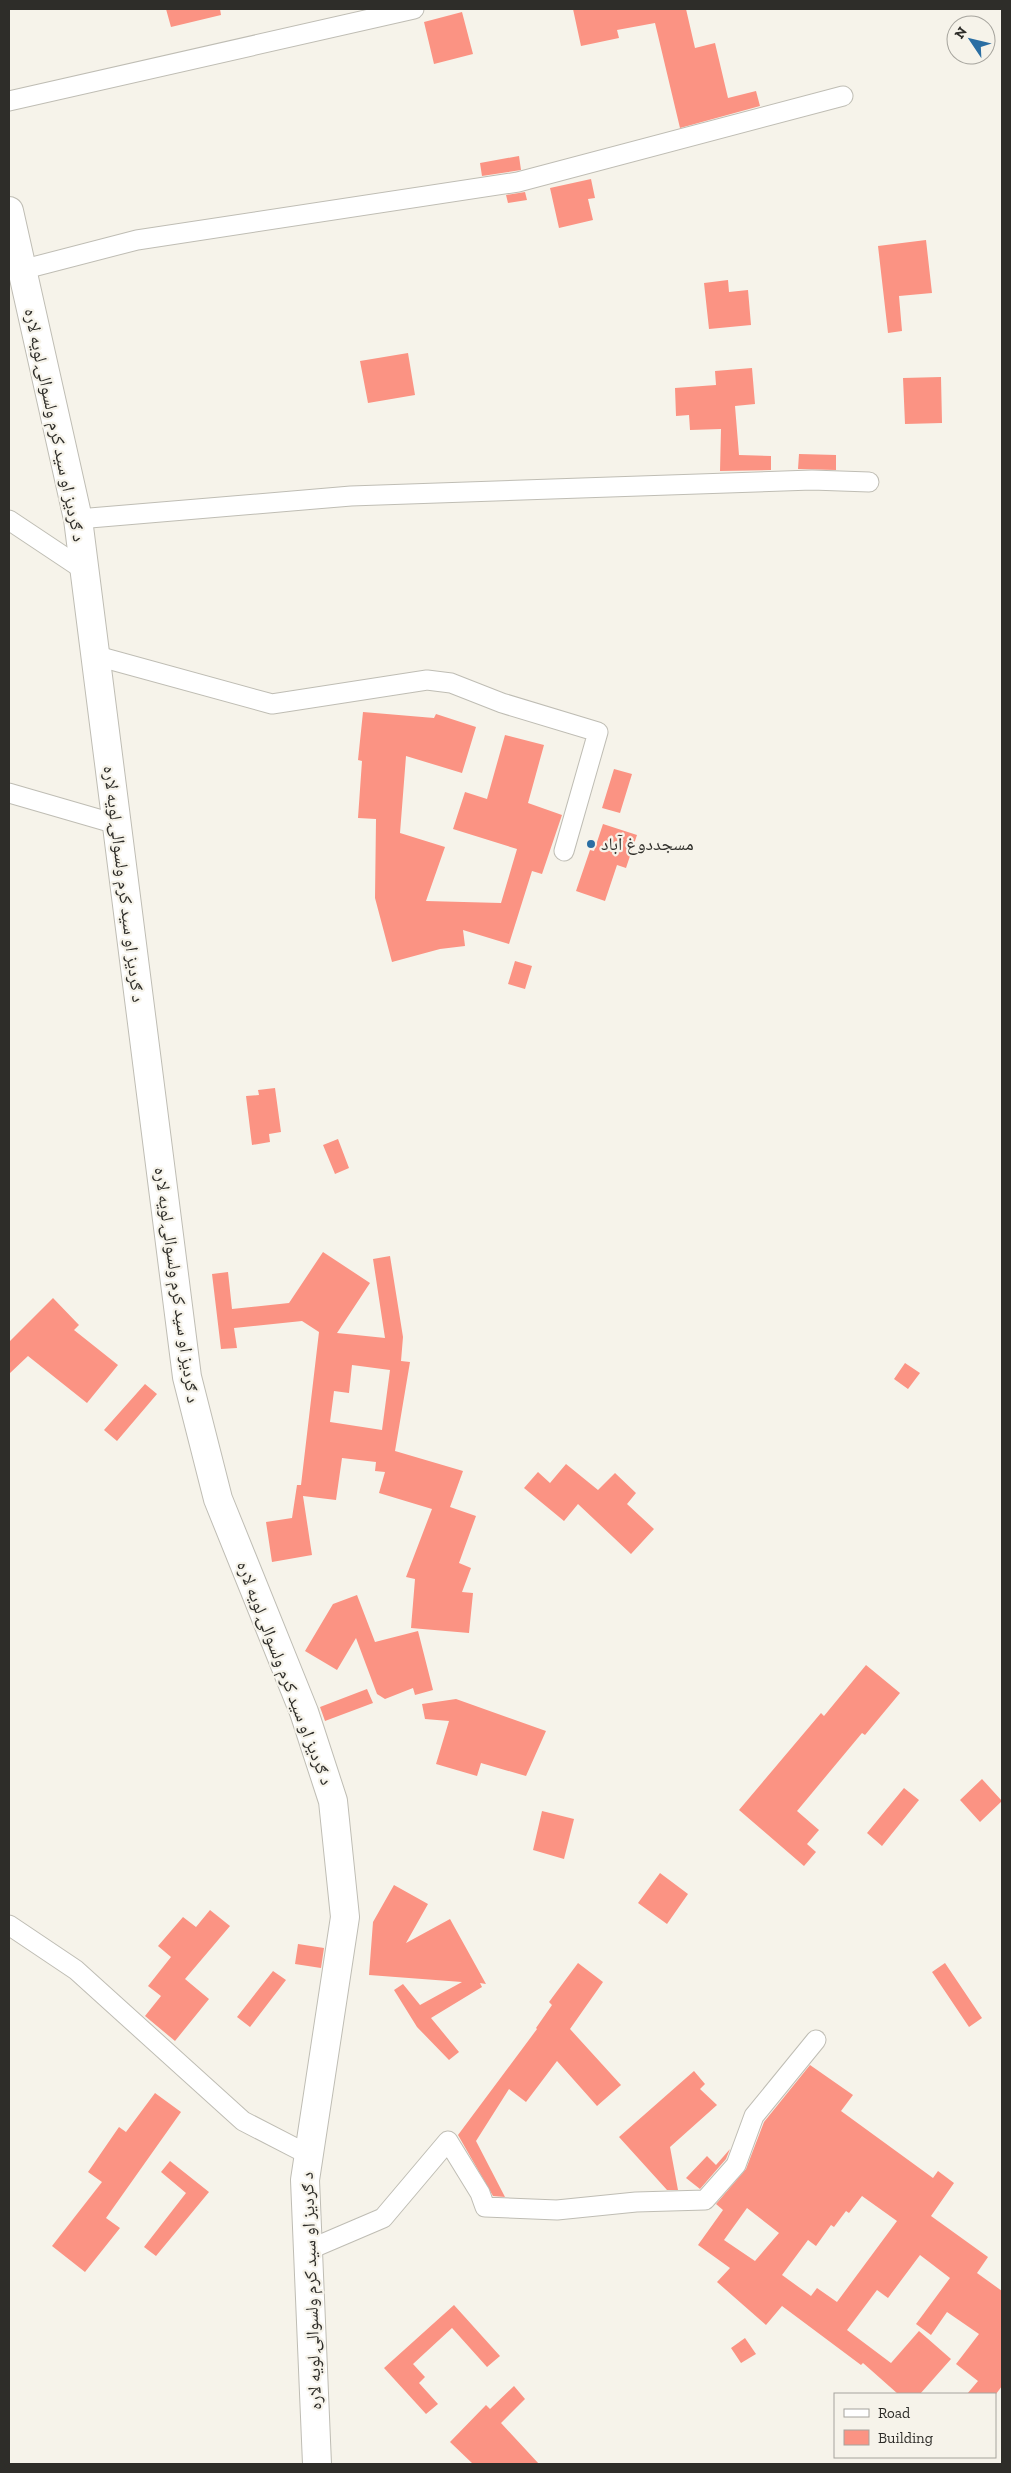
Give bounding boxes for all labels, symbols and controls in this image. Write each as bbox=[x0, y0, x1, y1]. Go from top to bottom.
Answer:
north arrow bbox=[946, 15, 996, 65]
text: N bbox=[951, 23, 971, 42]
street label: د ګردیز او سید کرم ولسوالۍ لویه لاره bbox=[19, 306, 91, 544]
street label: د ګردیز او سید کرم ولسوالۍ لویه لاره bbox=[98, 765, 149, 1004]
place label: مسجددوغ آباد bbox=[601, 833, 694, 855]
marker: مسجددوغ آباد bbox=[585, 838, 597, 850]
street label: د ګردیز او سید کرم ولسوالۍ لویه لاره bbox=[149, 1166, 204, 1405]
street label: د ګردیز او سید کرم ولسوالۍ لویه لاره bbox=[231, 1558, 338, 1788]
street label: د ګردیز او سید کرم ولسوالۍ لویه لاره bbox=[296, 2172, 327, 2410]
legend bbox=[834, 2393, 996, 2458]
text: Road bbox=[878, 2404, 911, 2422]
text: Building bbox=[878, 2429, 933, 2447]

